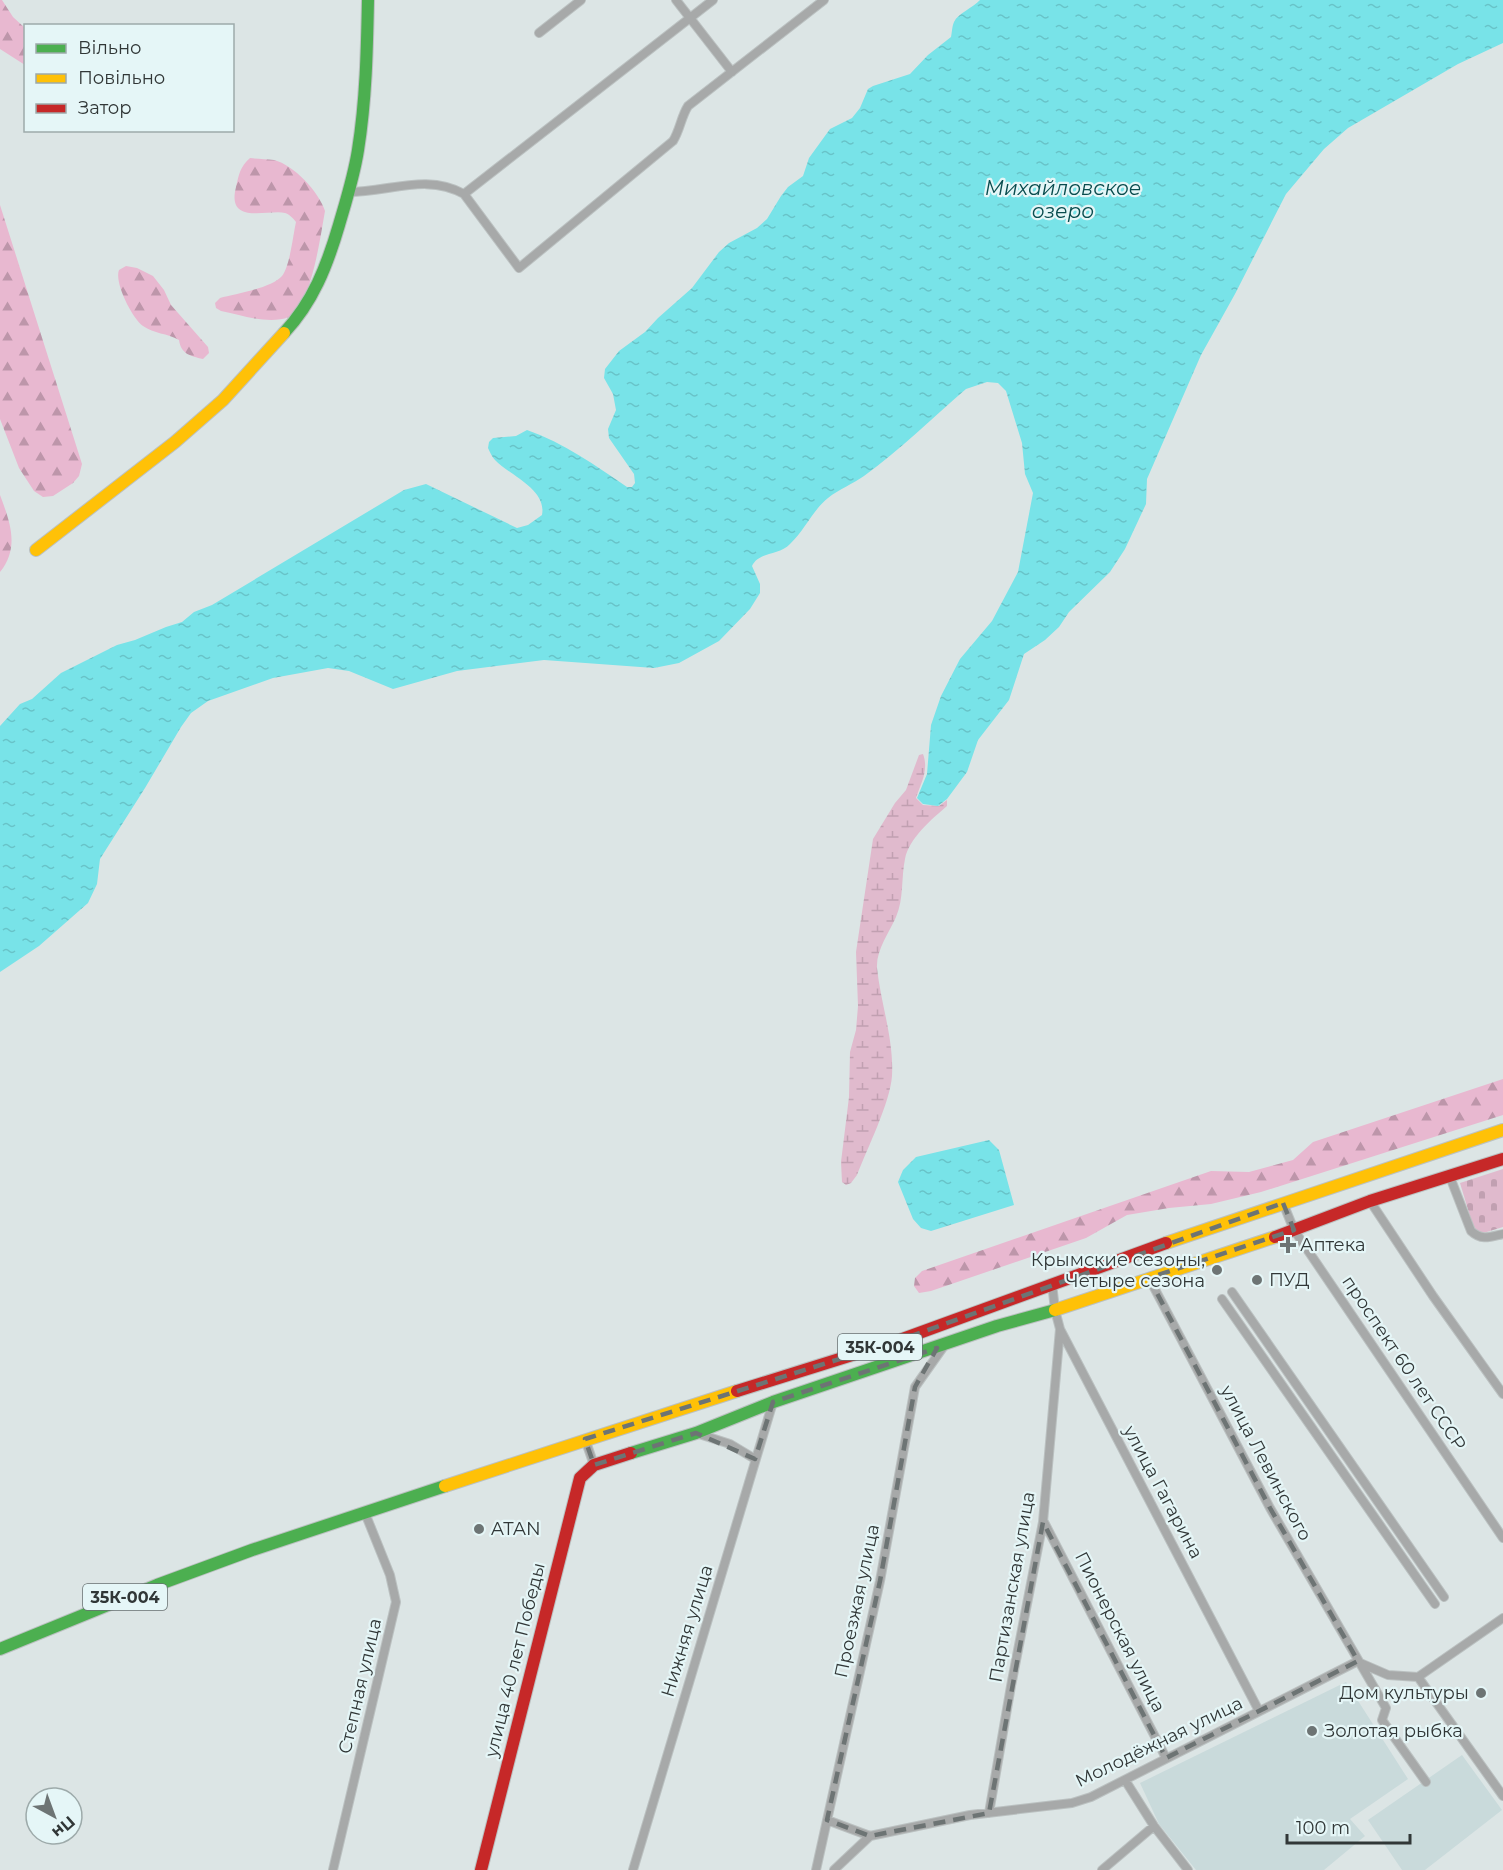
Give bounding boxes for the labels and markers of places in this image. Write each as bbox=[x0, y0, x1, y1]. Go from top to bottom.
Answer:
place label: Аптека bbox=[1300, 1234, 1366, 1256]
marker: Аптека bbox=[1281, 1238, 1295, 1252]
place label: Крымские сезоны, Четыре сезона bbox=[1031, 1249, 1205, 1292]
marker: Крымские сезоны, Четыре сезона bbox=[1210, 1263, 1224, 1277]
place label: ПУД bbox=[1269, 1269, 1310, 1291]
marker: ПУД bbox=[1250, 1273, 1264, 1287]
place label: ATAN bbox=[491, 1518, 541, 1540]
marker: ATAN bbox=[472, 1522, 486, 1536]
place label: Дом культуры bbox=[1339, 1682, 1469, 1704]
marker: Дом культуры bbox=[1474, 1686, 1488, 1700]
place label: Золотая рыбка bbox=[1324, 1720, 1463, 1742]
marker: Золотая рыбка bbox=[1305, 1724, 1319, 1738]

